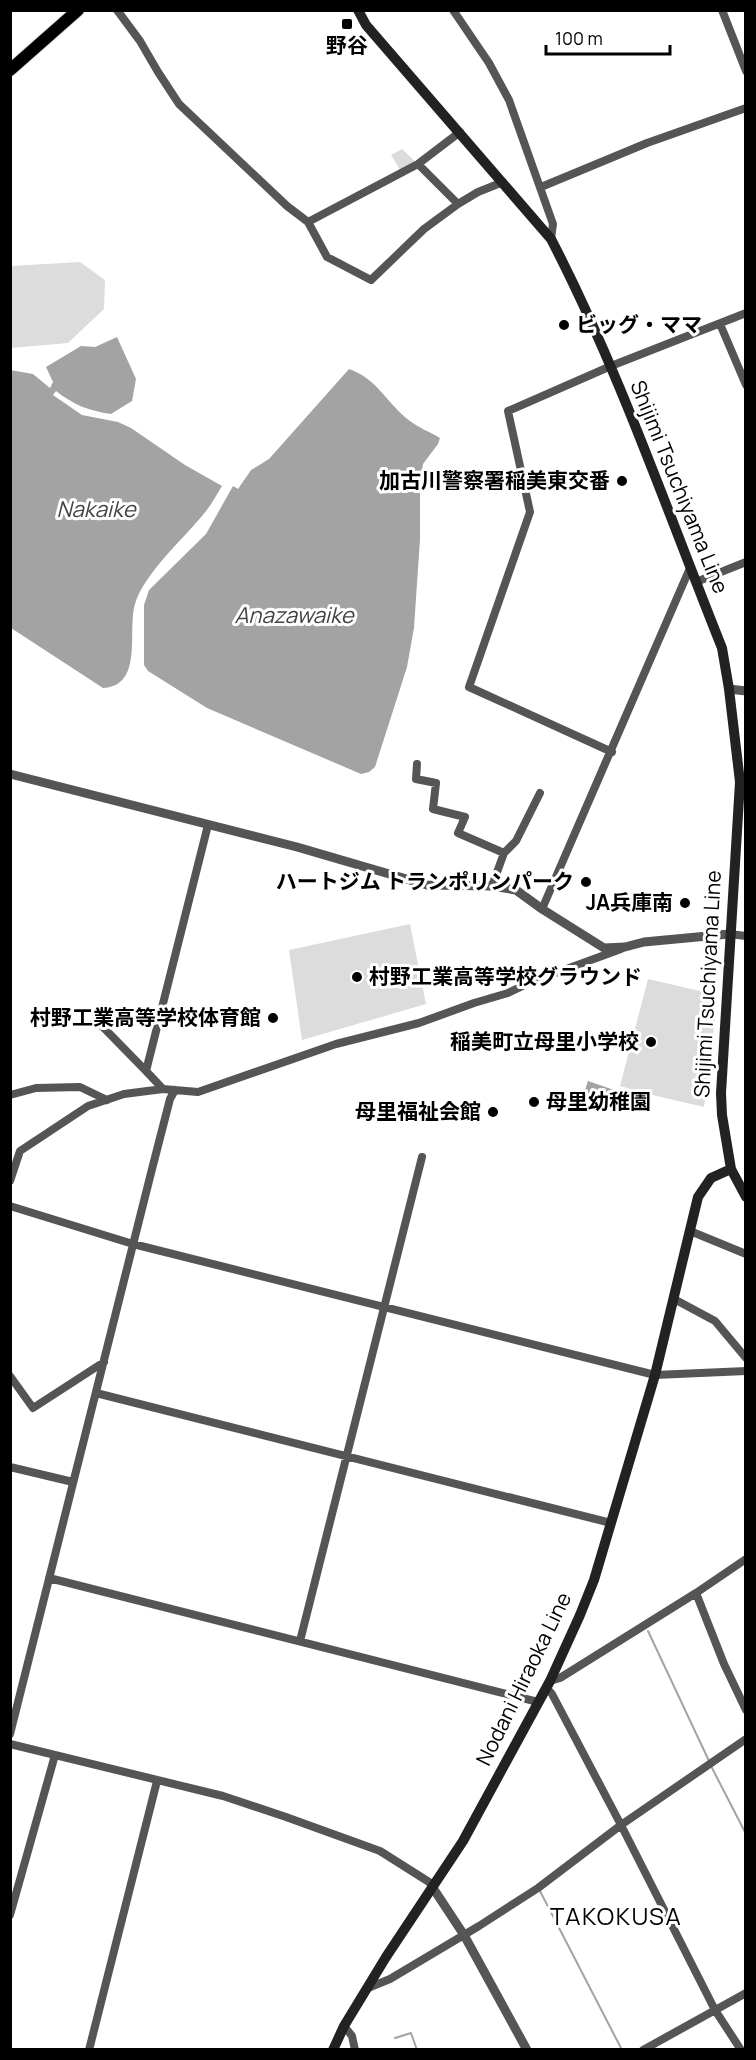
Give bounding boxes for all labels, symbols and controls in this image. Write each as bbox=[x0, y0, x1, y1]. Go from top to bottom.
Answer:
marker: 野谷 bbox=[340, 17, 354, 31]
scale bar bbox=[546, 18, 670, 56]
text: 100 m bbox=[555, 26, 603, 50]
place label: 野谷 bbox=[326, 31, 368, 59]
place label: ビッグ・ママ bbox=[576, 310, 702, 338]
marker: ビッグ・ママ bbox=[557, 318, 571, 332]
street label: Shijimi Tsuchiyama Line bbox=[624, 376, 736, 597]
place label: 加古川警察署稲美東交番 bbox=[379, 466, 610, 494]
marker: 加古川警察署稲美東交番 bbox=[615, 474, 629, 488]
water label: Nakaike bbox=[56, 494, 137, 524]
water label: Anazawaike bbox=[234, 600, 355, 630]
place label: ハートジム トランポリンパーク bbox=[276, 867, 574, 895]
street label: Shijimi Tsuchiyama Line bbox=[687, 870, 727, 1098]
marker: ハートジム トランポリンパーク bbox=[579, 875, 593, 889]
place label: JA兵庫南 bbox=[586, 888, 673, 916]
marker: JA兵庫南 bbox=[678, 896, 692, 910]
place label: 村野工業高等学校グラウンド bbox=[369, 962, 642, 990]
marker: 村野工業高等学校グラウンド bbox=[350, 970, 364, 984]
place label: 村野工業高等学校体育館 bbox=[30, 1003, 261, 1031]
marker: 村野工業高等学校体育館 bbox=[266, 1011, 280, 1025]
place label: 稲美町立母里小学校 bbox=[450, 1027, 639, 1055]
marker: 稲美町立母里小学校 bbox=[644, 1035, 658, 1049]
place label: 母里幼稚園 bbox=[546, 1087, 651, 1115]
marker: 母里幼稚園 bbox=[527, 1095, 541, 1109]
place label: 母里福祉会館 bbox=[355, 1097, 481, 1125]
marker: 母里福祉会館 bbox=[486, 1105, 500, 1119]
street label: Nodani Hiraoka Line bbox=[469, 1587, 577, 1770]
district label: TAKOKUSA bbox=[550, 1899, 682, 1932]

